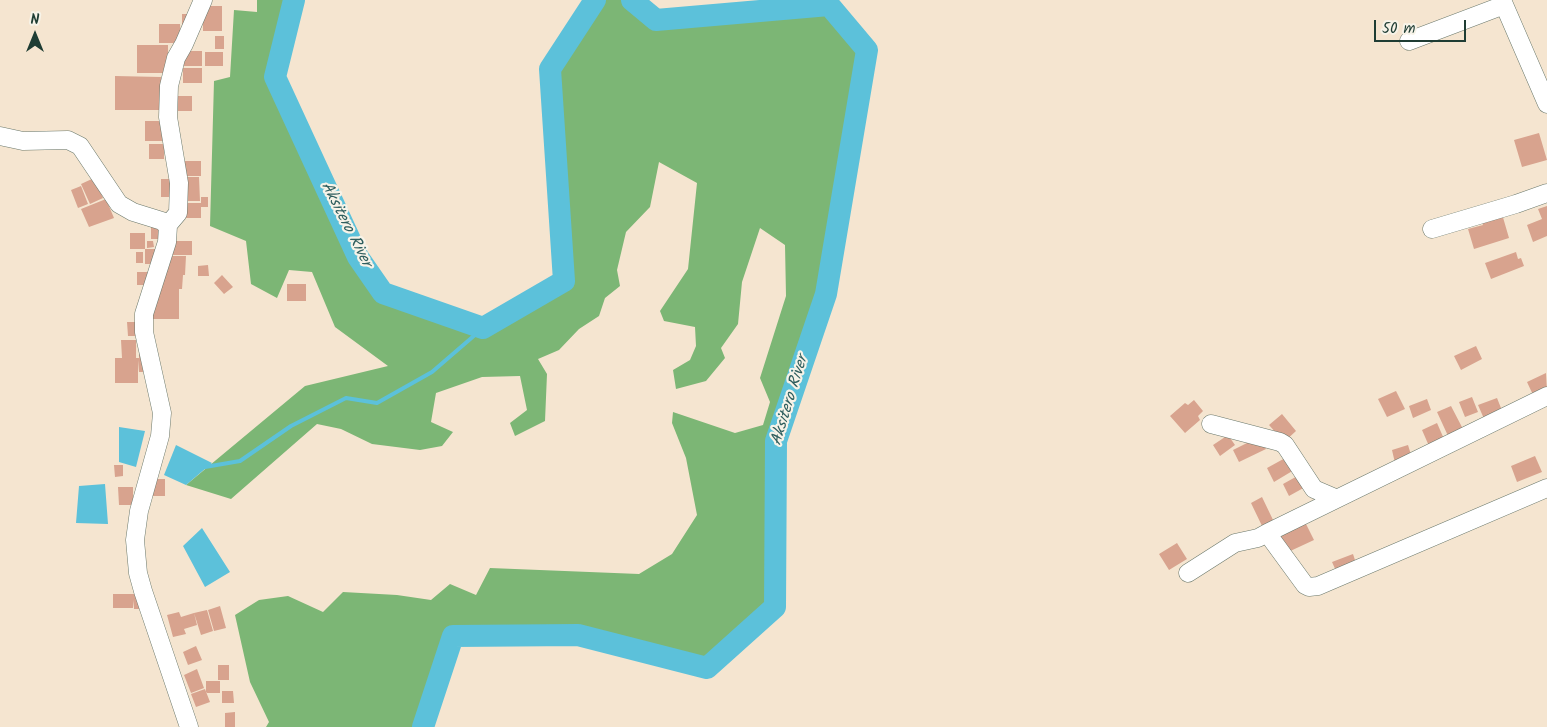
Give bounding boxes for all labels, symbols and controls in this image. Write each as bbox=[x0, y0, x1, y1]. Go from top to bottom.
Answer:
text: N bbox=[31, 9, 39, 31]
north arrow bbox=[10, 10, 60, 60]
scale bar bbox=[1377, 10, 1470, 42]
text: 50 m bbox=[1382, 17, 1416, 41]
water label: Aksitero River bbox=[315, 179, 375, 271]
water label: Aksitero River bbox=[768, 354, 814, 448]

